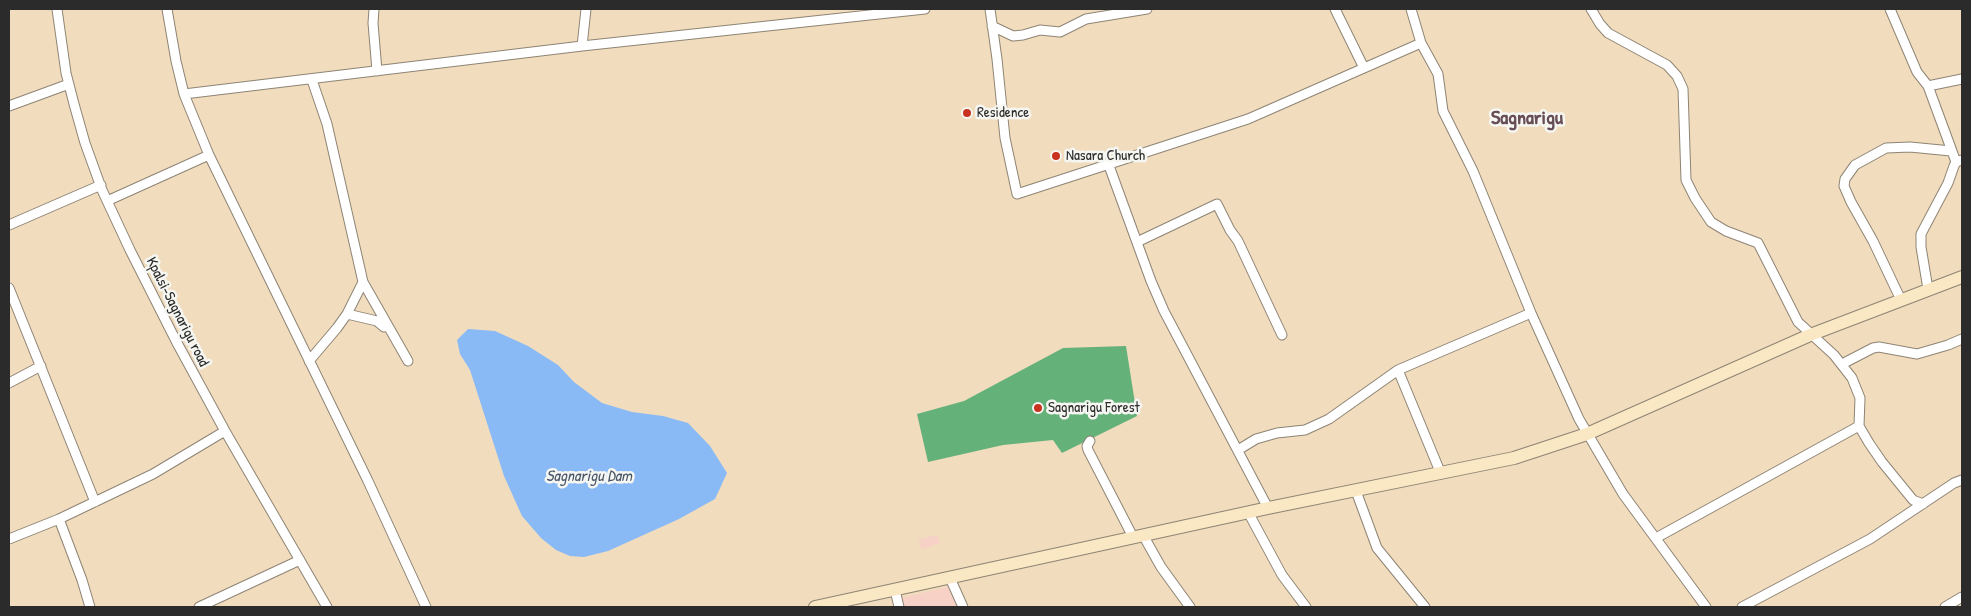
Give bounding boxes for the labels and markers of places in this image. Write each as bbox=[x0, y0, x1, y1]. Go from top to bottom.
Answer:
place label: Residence bbox=[977, 104, 1029, 122]
marker: Residence bbox=[961, 107, 973, 119]
place label: Nasara Church bbox=[1066, 147, 1145, 165]
marker: Nasara Church bbox=[1050, 150, 1062, 162]
place label: Sagnarigu Forest bbox=[1048, 399, 1140, 417]
marker: Sagnarigu Forest bbox=[1032, 402, 1044, 414]

